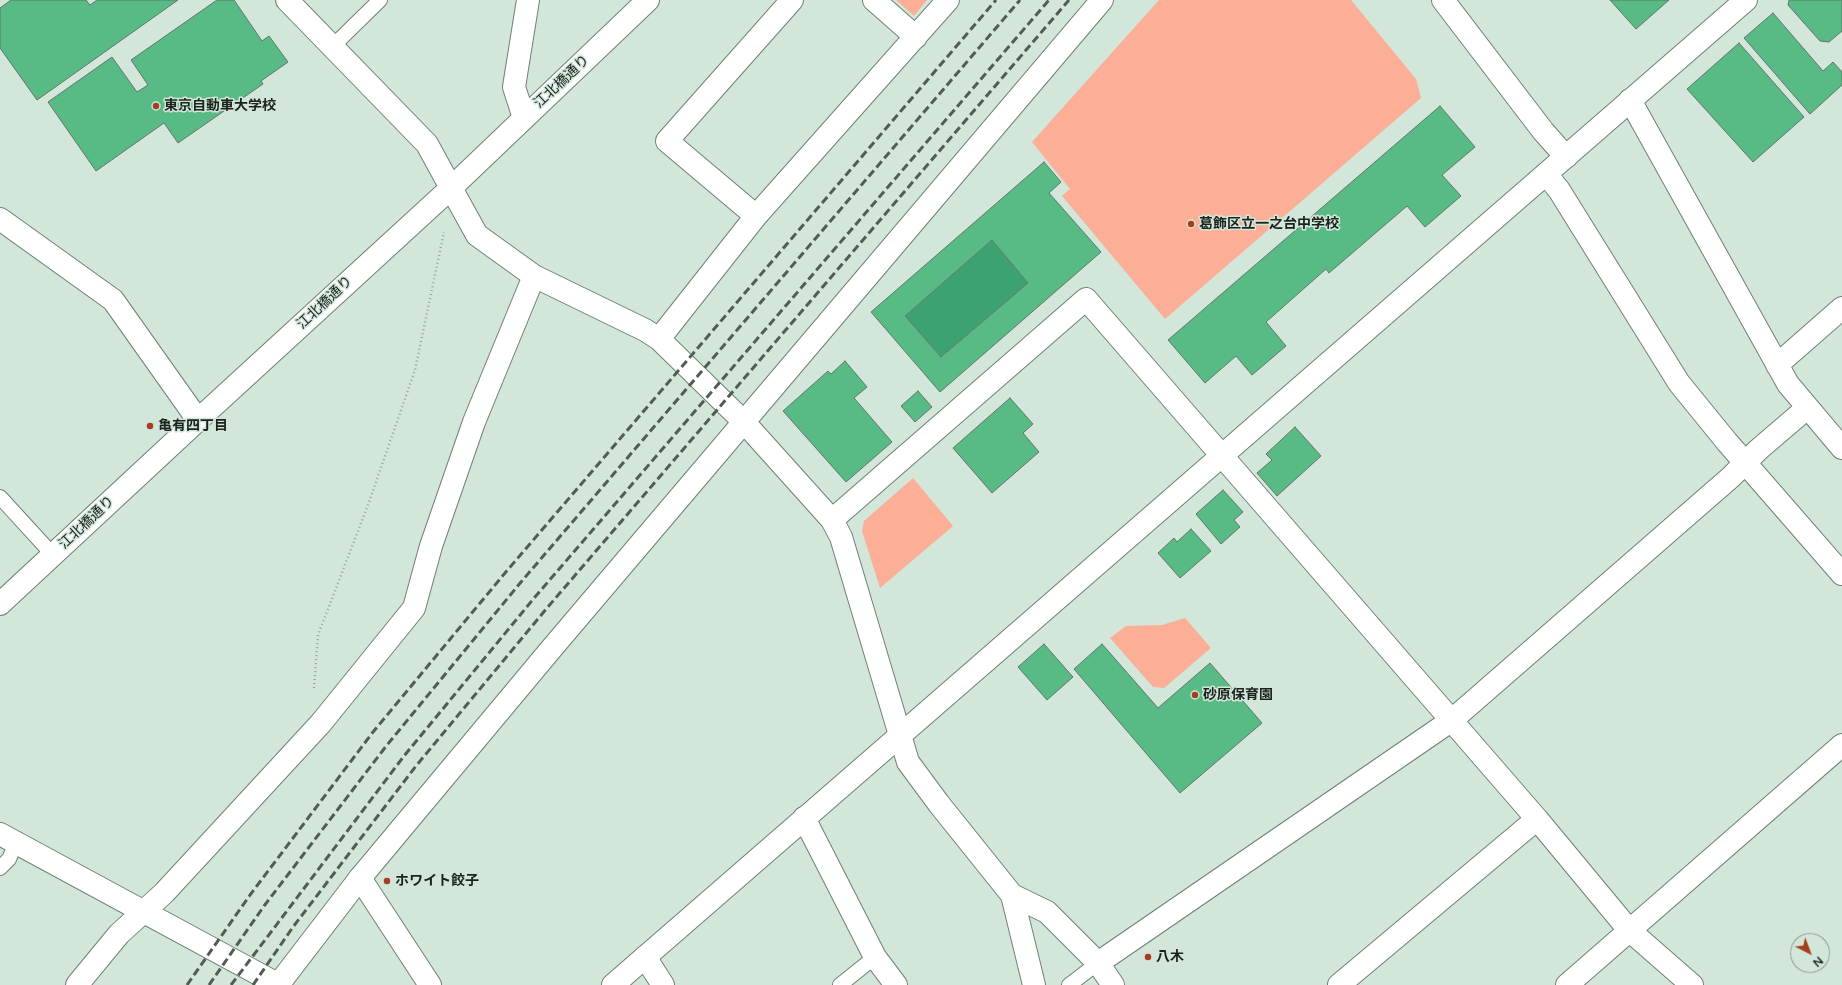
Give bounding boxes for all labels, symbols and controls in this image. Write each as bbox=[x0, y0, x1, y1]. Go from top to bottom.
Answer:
street label: 江北橋通り bbox=[531, 52, 593, 112]
place label: 東京自動車大学校 bbox=[164, 98, 276, 114]
marker: 東京自動車大学校 bbox=[151, 101, 161, 111]
place label: 葛飾区立一之台中学校 bbox=[1199, 216, 1339, 232]
marker: 葛飾区立一之台中学校 bbox=[1186, 219, 1196, 229]
street label: 江北橋通り bbox=[294, 273, 356, 333]
place label: 亀有四丁目 bbox=[158, 418, 228, 434]
marker: 亀有四丁目 bbox=[145, 421, 155, 431]
street label: 江北橋通り bbox=[56, 493, 118, 553]
place label: 砂原保育園 bbox=[1203, 687, 1273, 703]
marker: 砂原保育園 bbox=[1190, 690, 1200, 700]
place label: ホワイト餃子 bbox=[395, 873, 479, 889]
marker: ホワイト餃子 bbox=[382, 876, 392, 886]
north arrow bbox=[1790, 933, 1830, 973]
place label: 八木 bbox=[1156, 949, 1184, 965]
marker: 八木 bbox=[1143, 952, 1153, 962]
text: N bbox=[1810, 954, 1825, 969]

